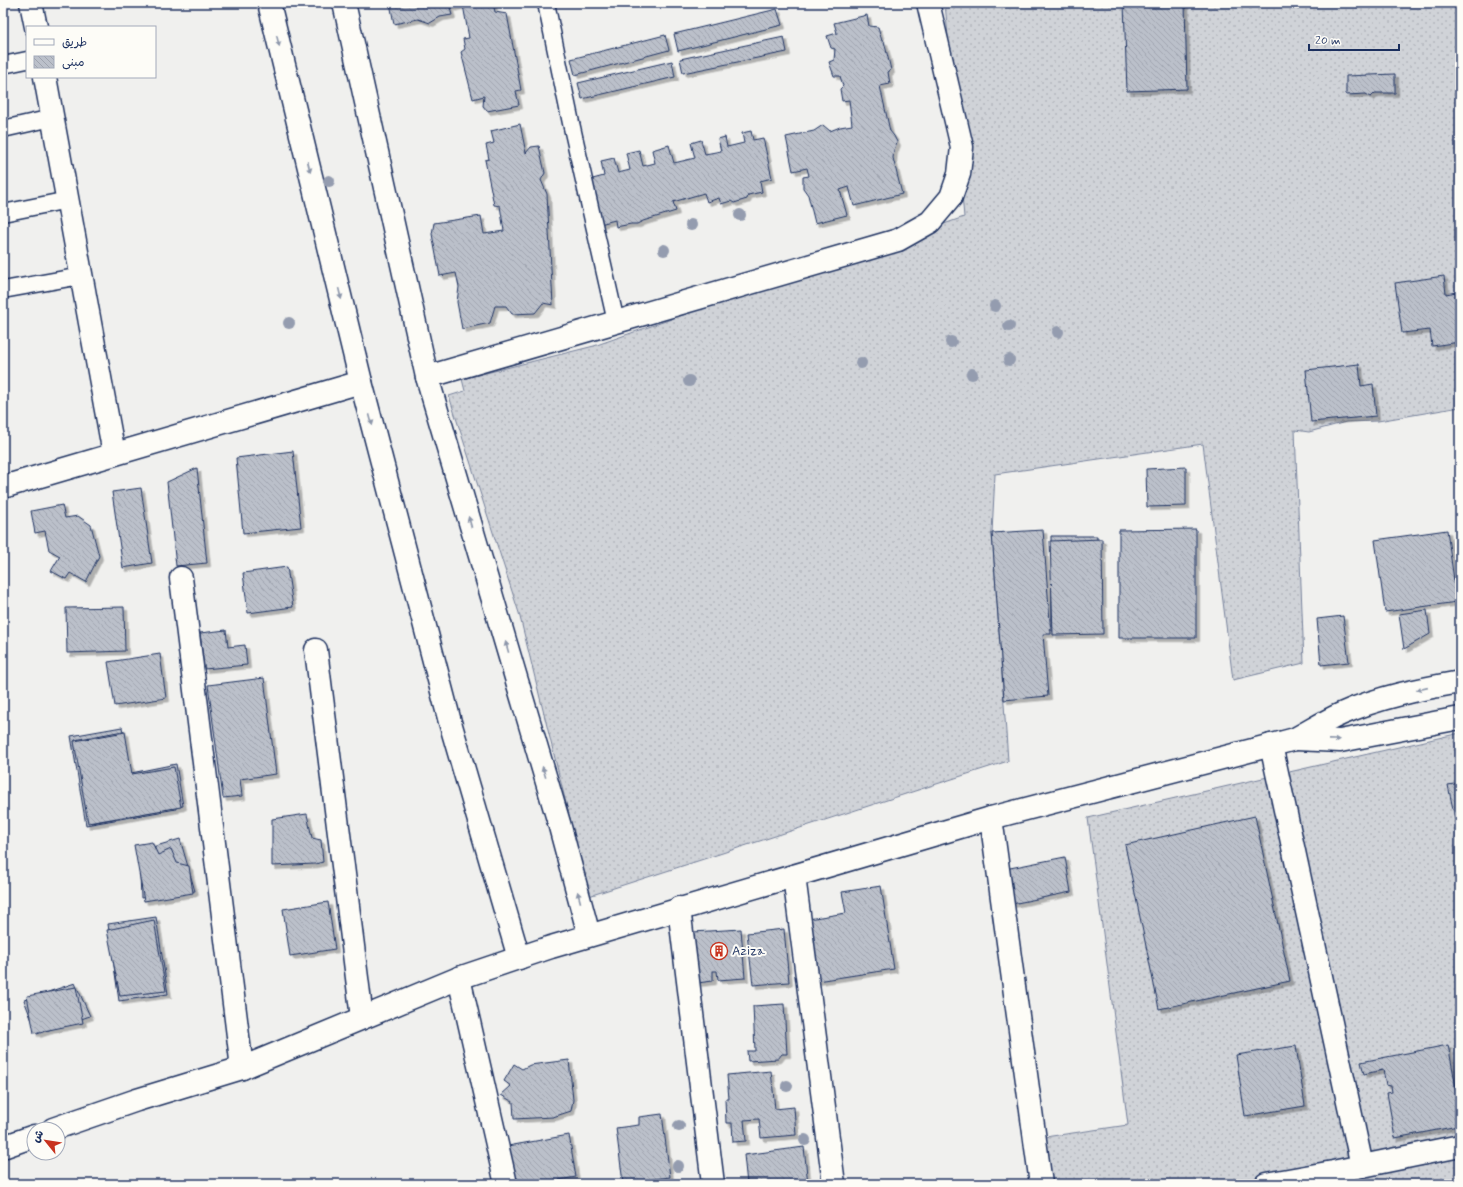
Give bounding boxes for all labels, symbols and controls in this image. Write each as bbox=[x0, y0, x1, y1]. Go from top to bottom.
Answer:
legend bbox=[26, 26, 156, 78]
scale bar bbox=[1309, 26, 1399, 52]
text: 20 m bbox=[1315, 33, 1341, 49]
text: طريق bbox=[62, 35, 87, 51]
one-way arrow bbox=[275, 35, 281, 47]
text: مبنى bbox=[62, 55, 85, 71]
one-way arrow bbox=[306, 161, 312, 173]
one-way arrow bbox=[337, 287, 343, 300]
one-way arrow bbox=[368, 414, 374, 426]
one-way arrow bbox=[467, 516, 473, 528]
one-way arrow bbox=[504, 641, 510, 653]
one-way arrow bbox=[1415, 686, 1428, 692]
one-way arrow bbox=[1328, 737, 1340, 744]
one-way arrow bbox=[541, 766, 547, 778]
one-way arrow bbox=[576, 891, 582, 903]
building icon: Aziza bbox=[709, 941, 729, 961]
place label: Aziza bbox=[732, 943, 765, 960]
north arrow bbox=[26, 1121, 66, 1161]
text: ش bbox=[29, 1128, 47, 1145]

